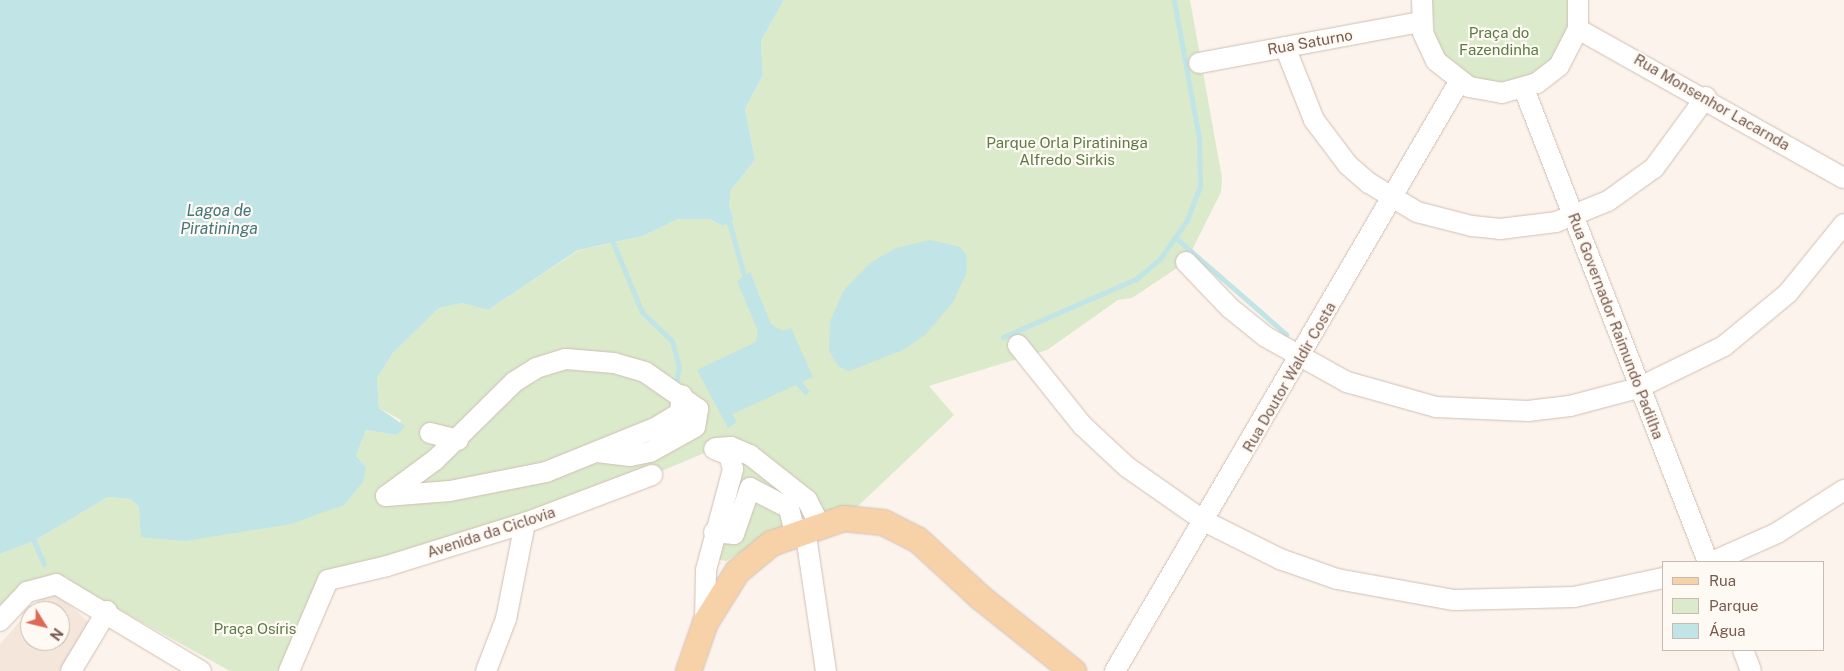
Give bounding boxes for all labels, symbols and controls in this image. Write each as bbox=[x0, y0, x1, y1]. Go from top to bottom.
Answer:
park label: Praça do Fazendinha bbox=[1459, 23, 1539, 58]
street label: Rua Saturno bbox=[1266, 26, 1354, 58]
street label: Rua Monsenhor Lacarnda bbox=[1631, 50, 1793, 154]
park label: Parque Orla Piratininga Alfredo Sirkis bbox=[986, 133, 1148, 168]
water label: Lagoa de Piratininga bbox=[180, 201, 258, 239]
street label: Rua Governador Raimundo Padilha bbox=[1564, 210, 1668, 442]
street label: Rua Doutor Waldir Costa bbox=[1239, 299, 1339, 455]
street label: Avenida da Ciclovia bbox=[425, 503, 557, 561]
legend bbox=[1662, 561, 1824, 651]
text: Rua bbox=[1709, 572, 1736, 589]
text: Parque bbox=[1709, 597, 1759, 614]
north arrow bbox=[20, 601, 70, 651]
park label: Praça Osíris bbox=[214, 620, 296, 638]
text: Água bbox=[1709, 622, 1746, 639]
text: N bbox=[47, 625, 66, 643]

